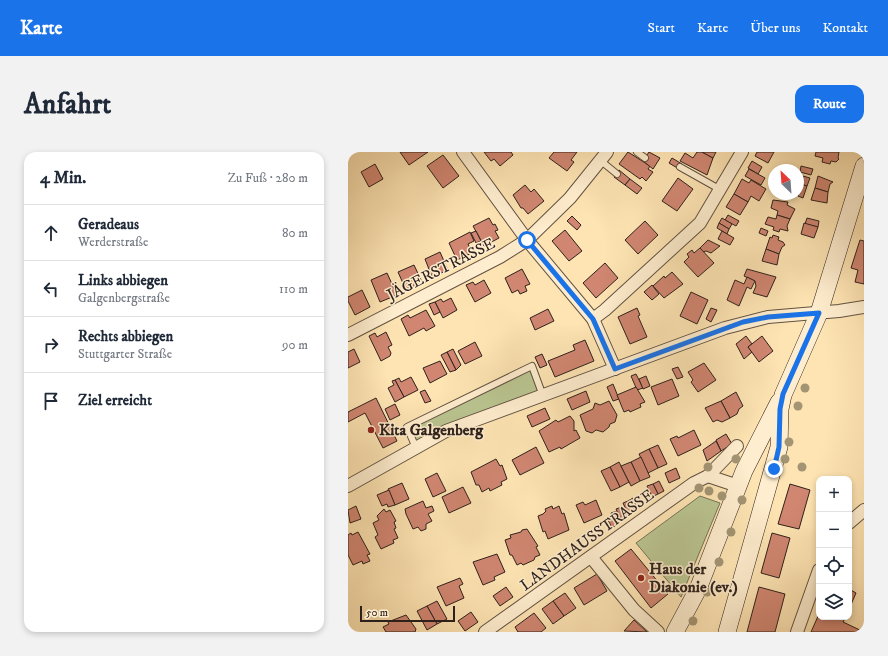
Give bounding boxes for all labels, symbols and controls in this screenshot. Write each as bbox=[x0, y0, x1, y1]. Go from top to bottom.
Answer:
text: Karte bbox=[20, 17, 62, 40]
text: Start bbox=[648, 19, 675, 37]
text: Karte bbox=[697, 19, 728, 37]
text: Über uns bbox=[750, 19, 800, 37]
text: Kontakt bbox=[822, 19, 868, 37]
button: Route bbox=[795, 85, 864, 123]
text: Anfahrt bbox=[24, 87, 111, 122]
north arrow bbox=[768, 164, 804, 200]
text: 4 Min. bbox=[40, 167, 86, 189]
text: Zu Fuß · 280 m bbox=[228, 170, 308, 186]
text: Geradeaus bbox=[78, 215, 139, 234]
icon: ahead bbox=[40, 222, 62, 244]
text: 80 m bbox=[282, 225, 308, 241]
route start bbox=[518, 231, 536, 249]
street label: JÄGERSTRASSE bbox=[382, 233, 498, 306]
text: Werderstraße bbox=[78, 234, 148, 250]
text: Links abbiegen bbox=[78, 271, 168, 290]
icon: left bbox=[40, 278, 62, 300]
text: 110 m bbox=[279, 281, 308, 297]
text: Galgenbergstraße bbox=[78, 290, 170, 306]
text: Rechts abbiegen bbox=[78, 327, 173, 346]
icon: right bbox=[40, 334, 62, 356]
text: 90 m bbox=[282, 337, 308, 353]
text: Stuttgarter Straße bbox=[78, 346, 172, 362]
icon: arrive bbox=[40, 390, 62, 412]
text: Ziel erreicht bbox=[78, 391, 152, 410]
place label: Kita Galgenberg bbox=[379, 420, 484, 440]
marker: Kita Galgenberg bbox=[366, 425, 376, 435]
route end bbox=[765, 460, 783, 478]
map controls bbox=[816, 476, 852, 620]
button: + bbox=[816, 476, 852, 512]
street label: LANDHAUSSTRASSE bbox=[516, 485, 658, 595]
button: − bbox=[816, 512, 852, 548]
button: locate bbox=[816, 548, 852, 584]
place label: Haus der Diakonie (ev.) bbox=[649, 559, 738, 597]
marker: Haus der Diakonie (ev.) bbox=[636, 573, 646, 583]
button: layers bbox=[816, 584, 852, 620]
scale bar bbox=[360, 604, 455, 623]
text: 50 m bbox=[366, 606, 388, 620]

